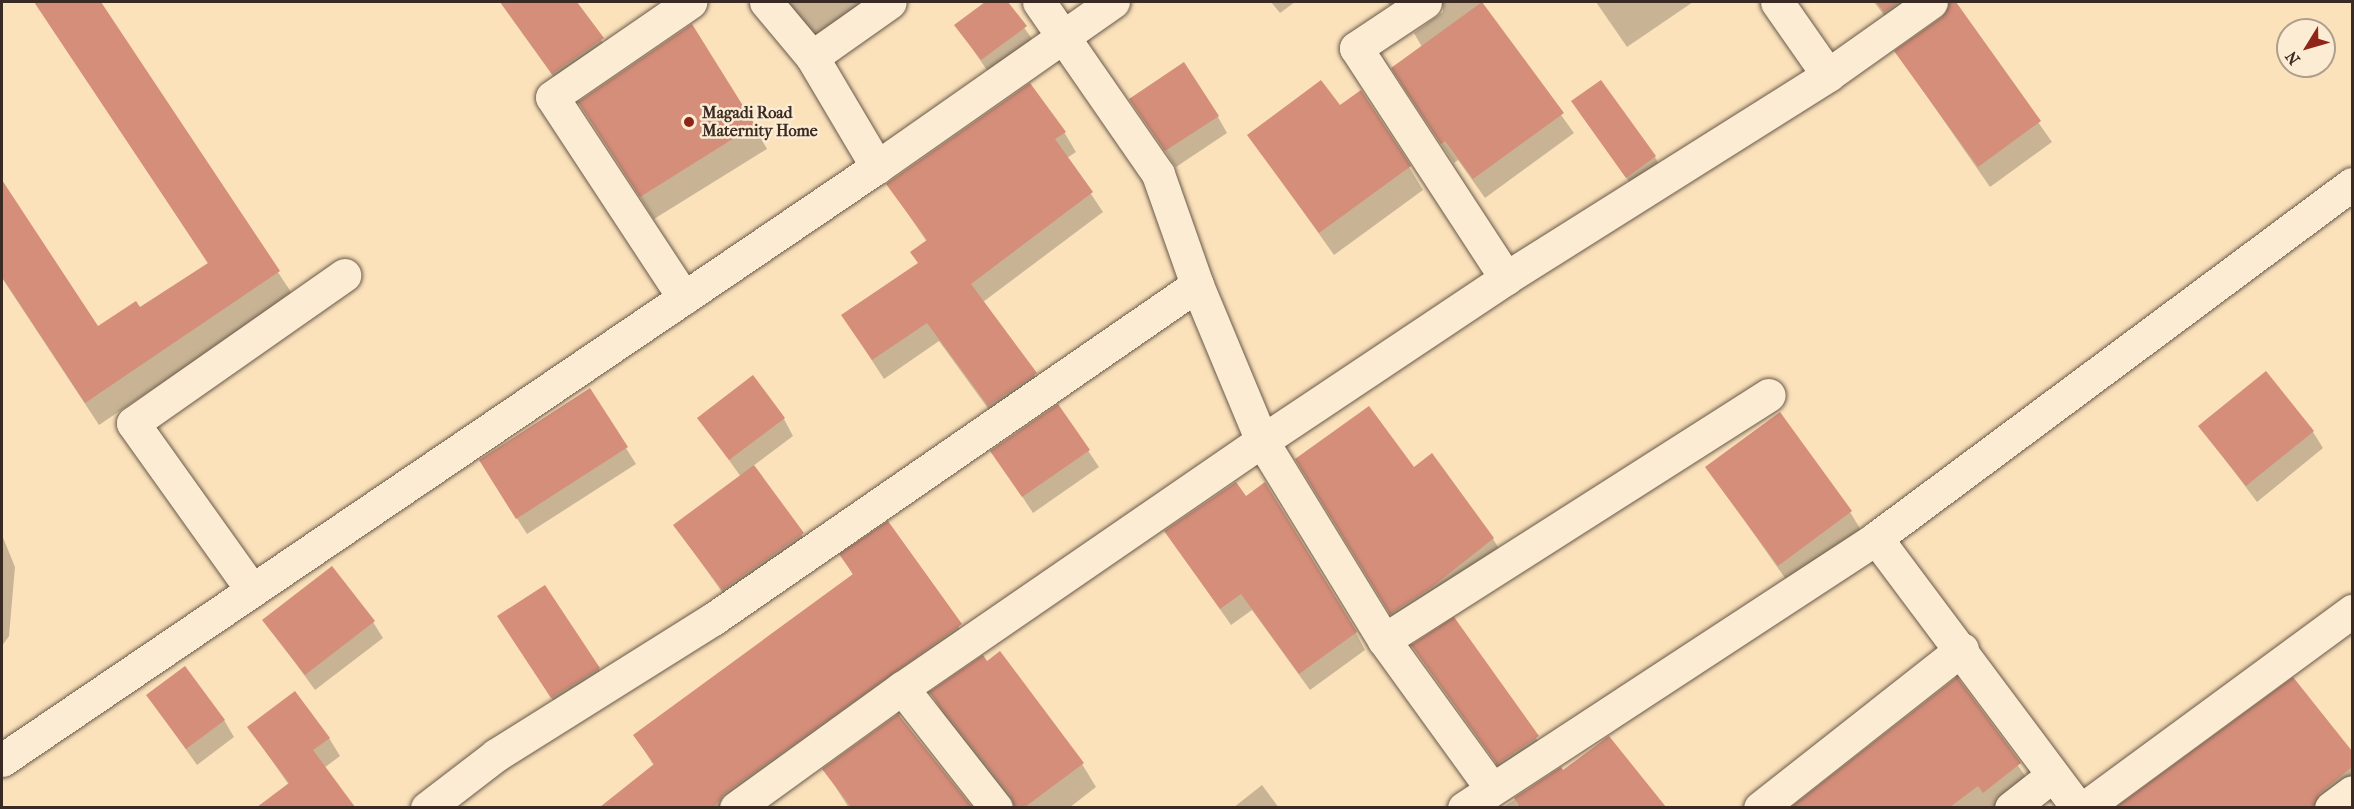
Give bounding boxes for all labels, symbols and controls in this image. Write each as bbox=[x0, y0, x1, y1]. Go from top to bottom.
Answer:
north arrow bbox=[2276, 18, 2336, 78]
text: N bbox=[2282, 47, 2304, 69]
place label: Magadi Road Maternity Home bbox=[702, 103, 818, 141]
marker: Magadi Road Maternity Home bbox=[680, 113, 698, 131]

